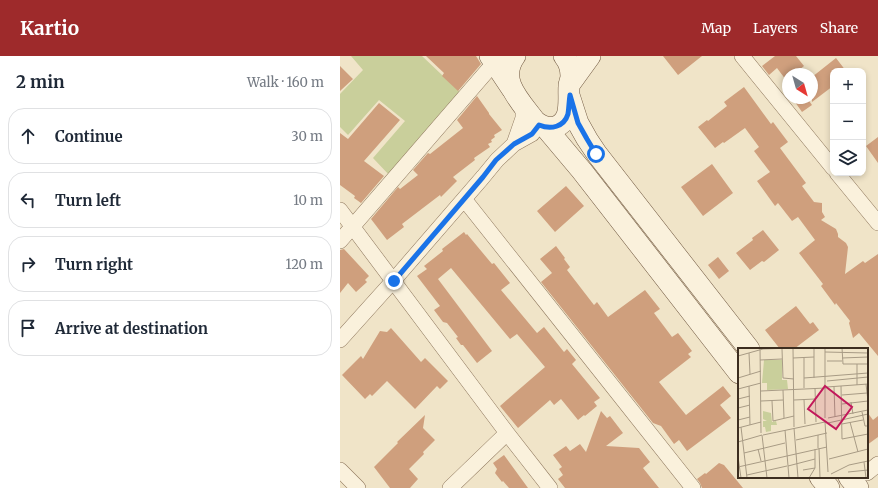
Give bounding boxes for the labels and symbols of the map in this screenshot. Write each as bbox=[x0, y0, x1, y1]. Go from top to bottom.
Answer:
north arrow bbox=[782, 68, 818, 104]
route start bbox=[587, 145, 605, 163]
route end bbox=[385, 272, 403, 290]
inset map bbox=[738, 348, 868, 478]

